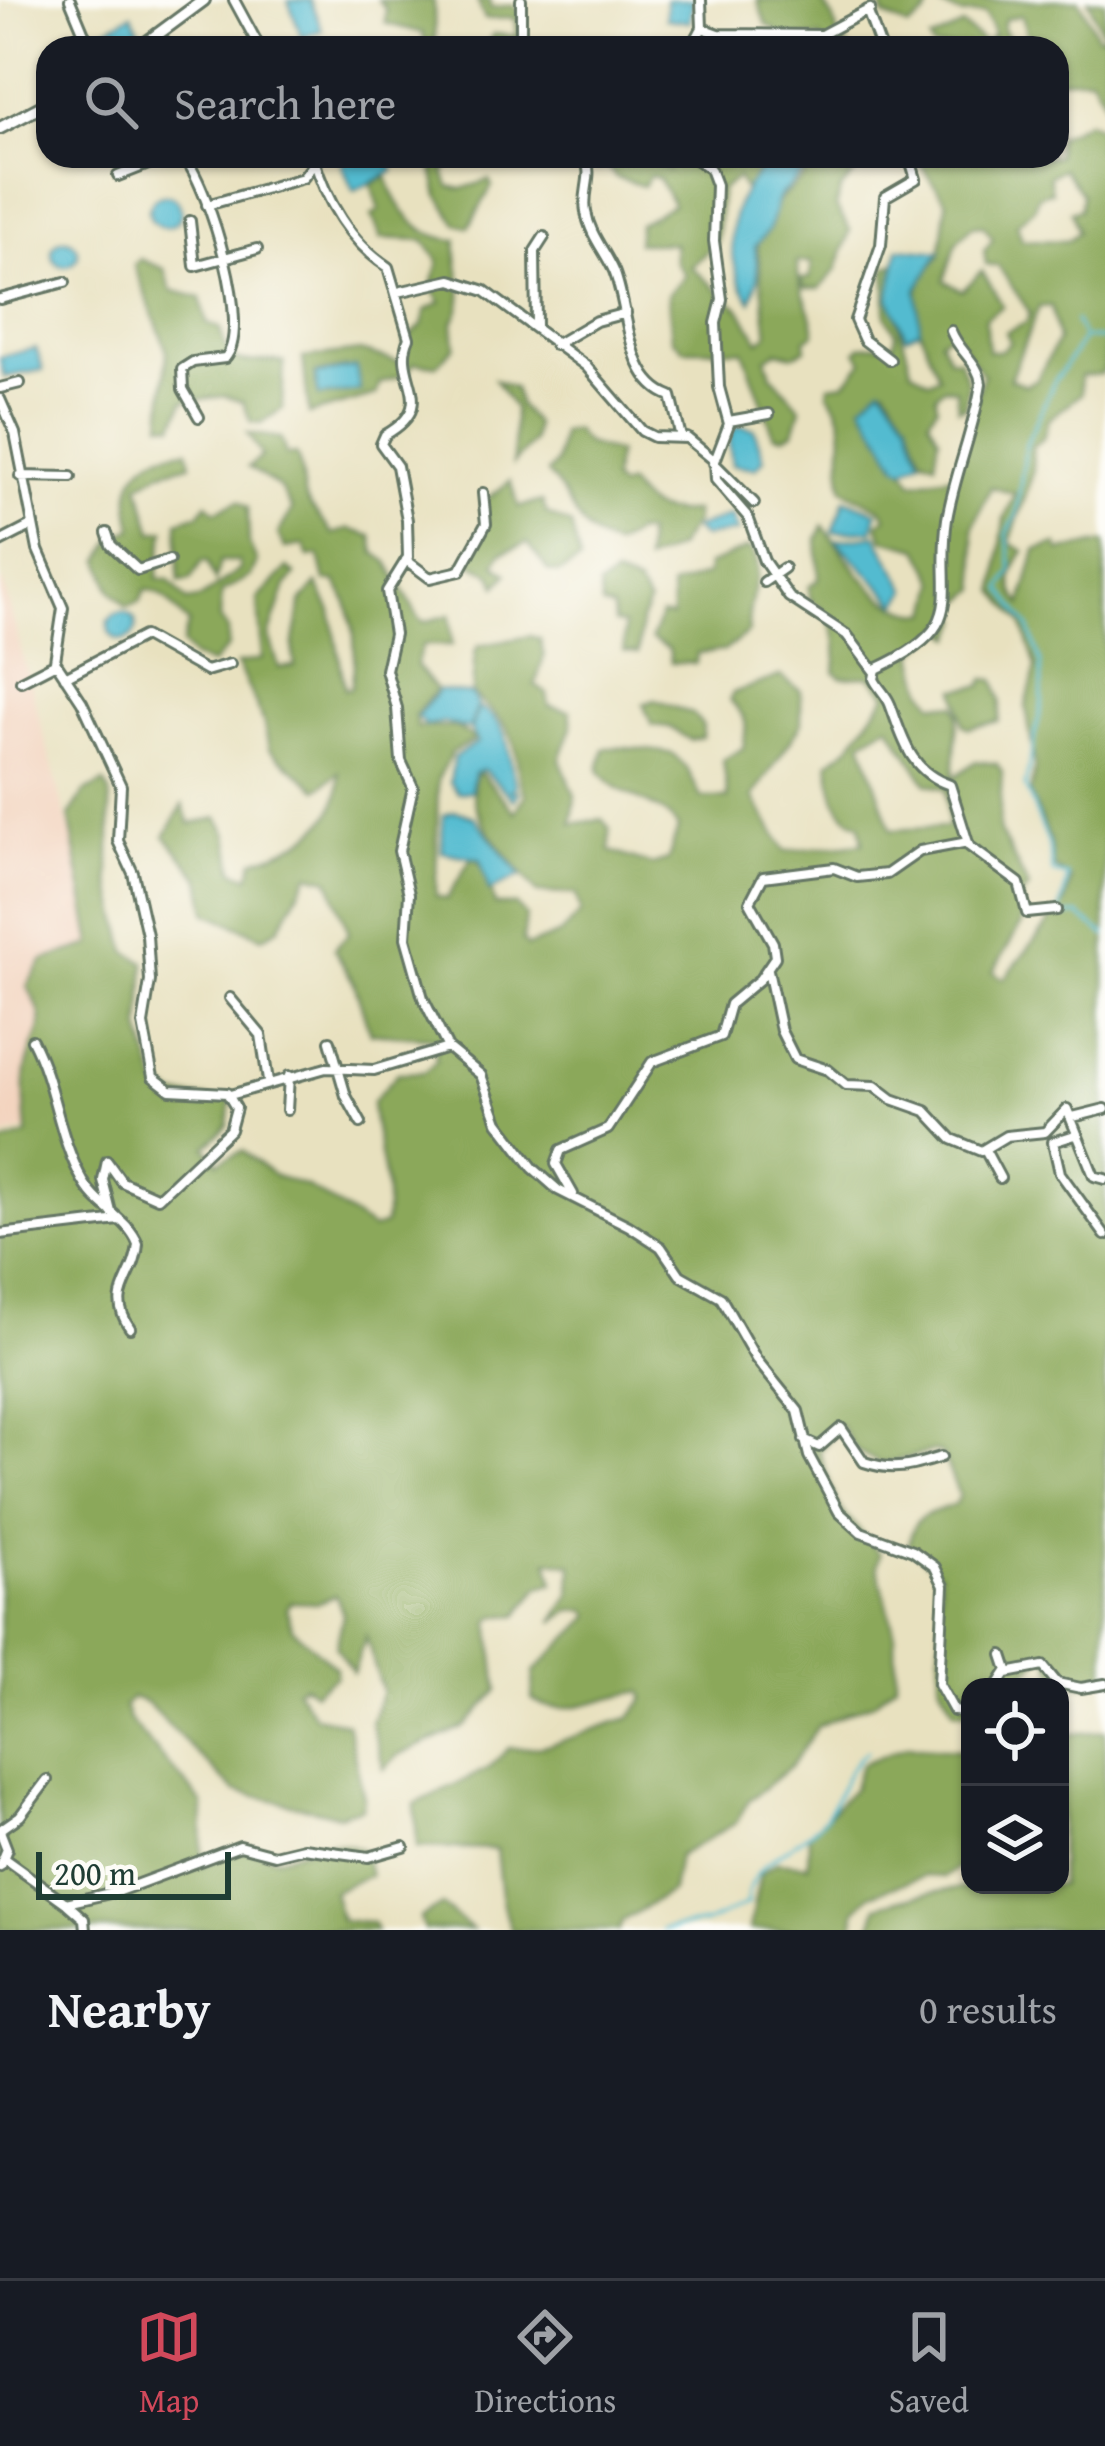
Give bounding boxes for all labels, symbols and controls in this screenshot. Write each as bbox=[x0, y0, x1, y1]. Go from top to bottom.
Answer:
search box bbox=[36, 36, 1069, 168]
icon: search bbox=[78, 69, 144, 135]
text: Search here bbox=[174, 70, 396, 135]
map controls bbox=[961, 1678, 1069, 1894]
button: locate bbox=[961, 1678, 1069, 1786]
button: layers bbox=[961, 1786, 1069, 1894]
scale bar bbox=[36, 1846, 231, 1899]
text: 200 m bbox=[54, 1849, 136, 1897]
text: Nearby bbox=[48, 1971, 211, 2046]
text: 0 results bbox=[919, 1980, 1057, 2037]
tab: Map bbox=[136, 2304, 202, 2424]
tab: Directions bbox=[475, 2304, 616, 2424]
tab: Saved bbox=[889, 2304, 969, 2424]

